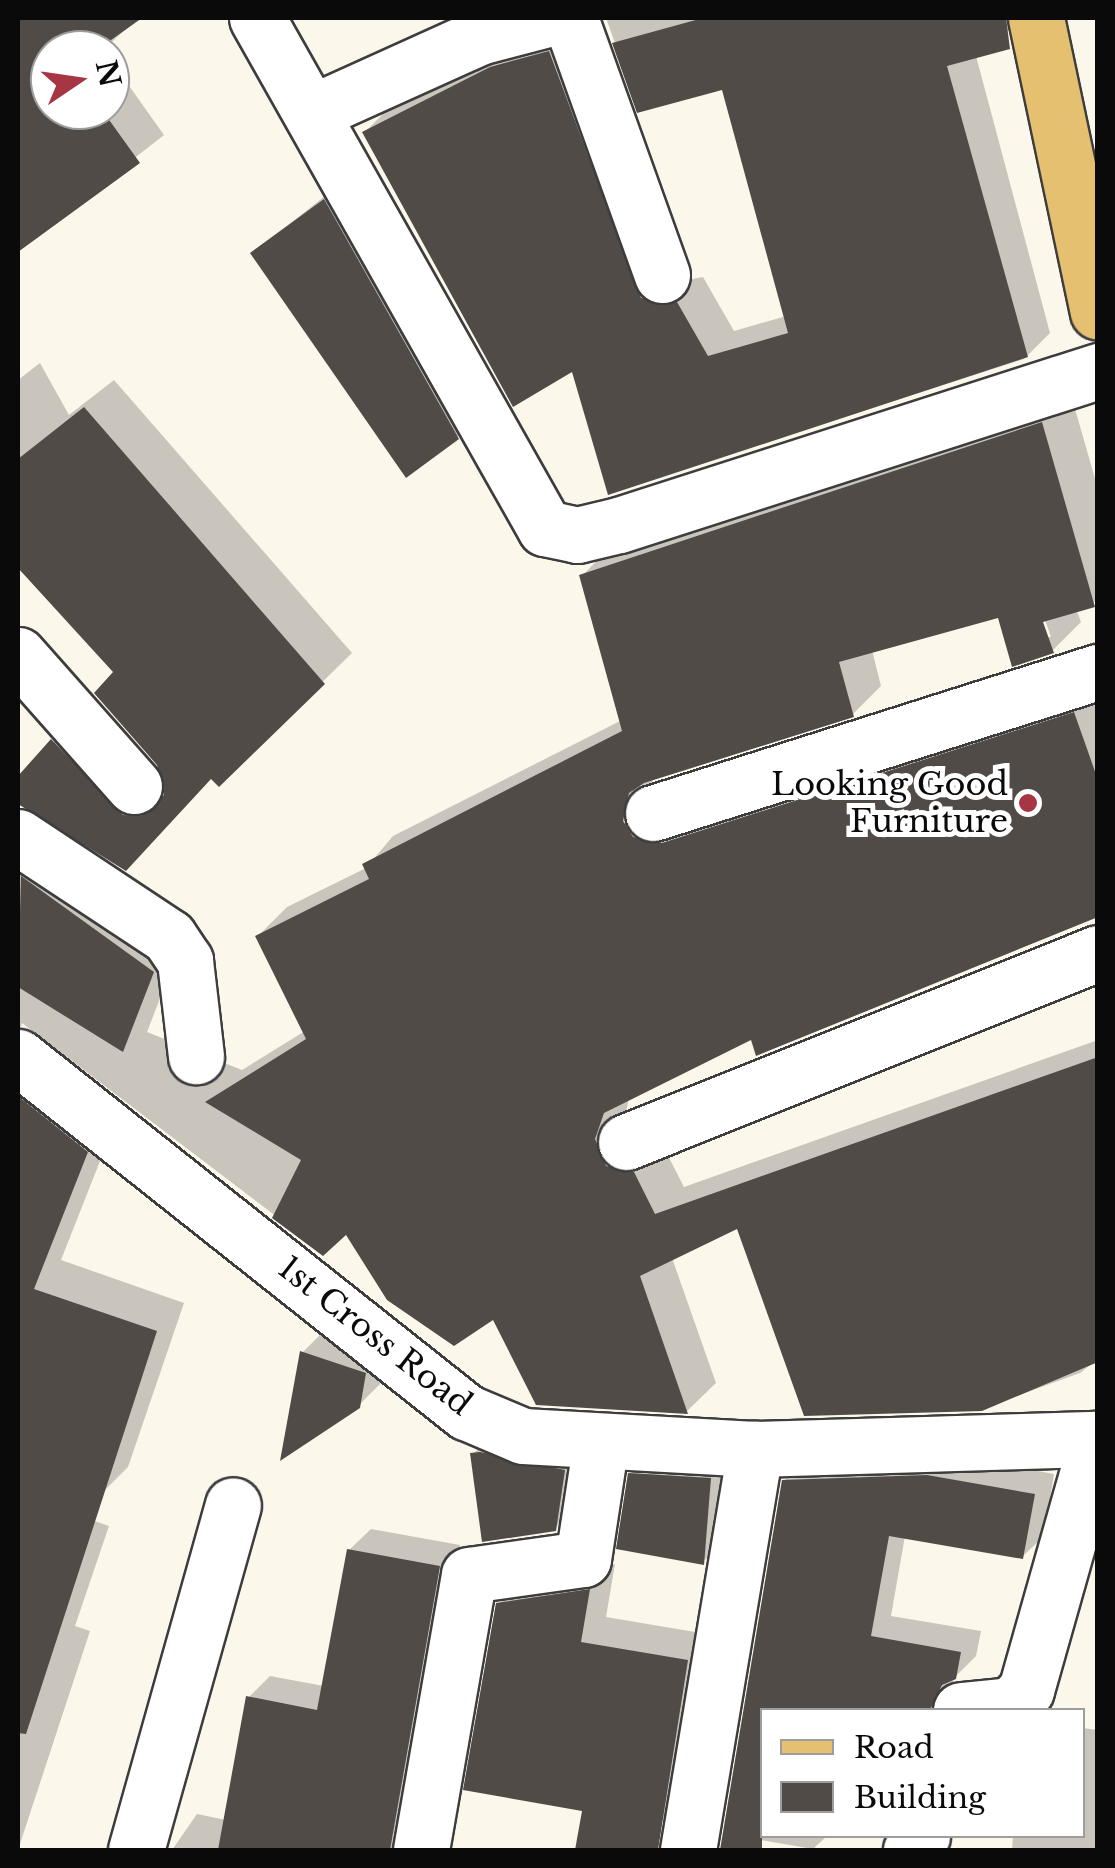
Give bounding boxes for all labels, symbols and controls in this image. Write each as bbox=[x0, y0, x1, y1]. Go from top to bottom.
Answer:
north arrow bbox=[30, 30, 130, 130]
text: N bbox=[88, 57, 128, 90]
place label: Looking Good Furniture bbox=[771, 766, 1008, 841]
marker: Looking Good Furniture bbox=[1017, 792, 1039, 814]
street label: 1st Cross Road bbox=[271, 1249, 479, 1423]
legend bbox=[760, 1708, 1085, 1838]
text: Road bbox=[854, 1729, 934, 1766]
text: Building bbox=[854, 1779, 986, 1816]

